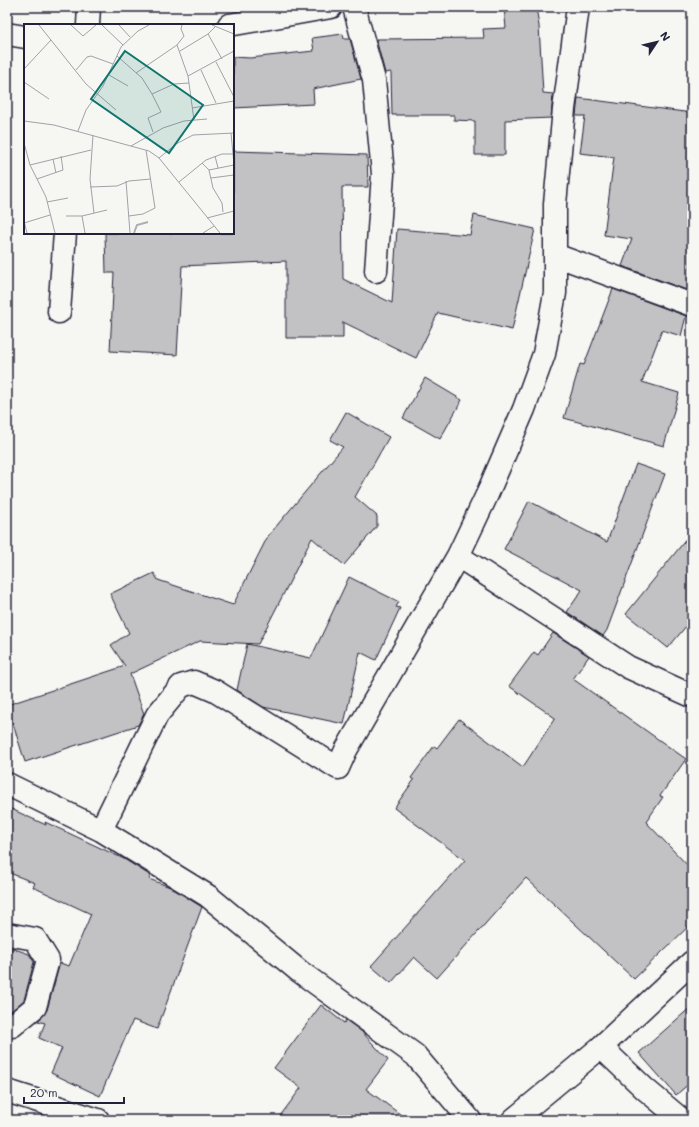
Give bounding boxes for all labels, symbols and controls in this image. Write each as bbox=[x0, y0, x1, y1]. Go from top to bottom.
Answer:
north arrow bbox=[637, 22, 677, 62]
inset map bbox=[24, 24, 234, 234]
text: N bbox=[657, 28, 674, 44]
scale bar bbox=[24, 1079, 124, 1105]
text: 20 m bbox=[30, 1084, 58, 1100]

